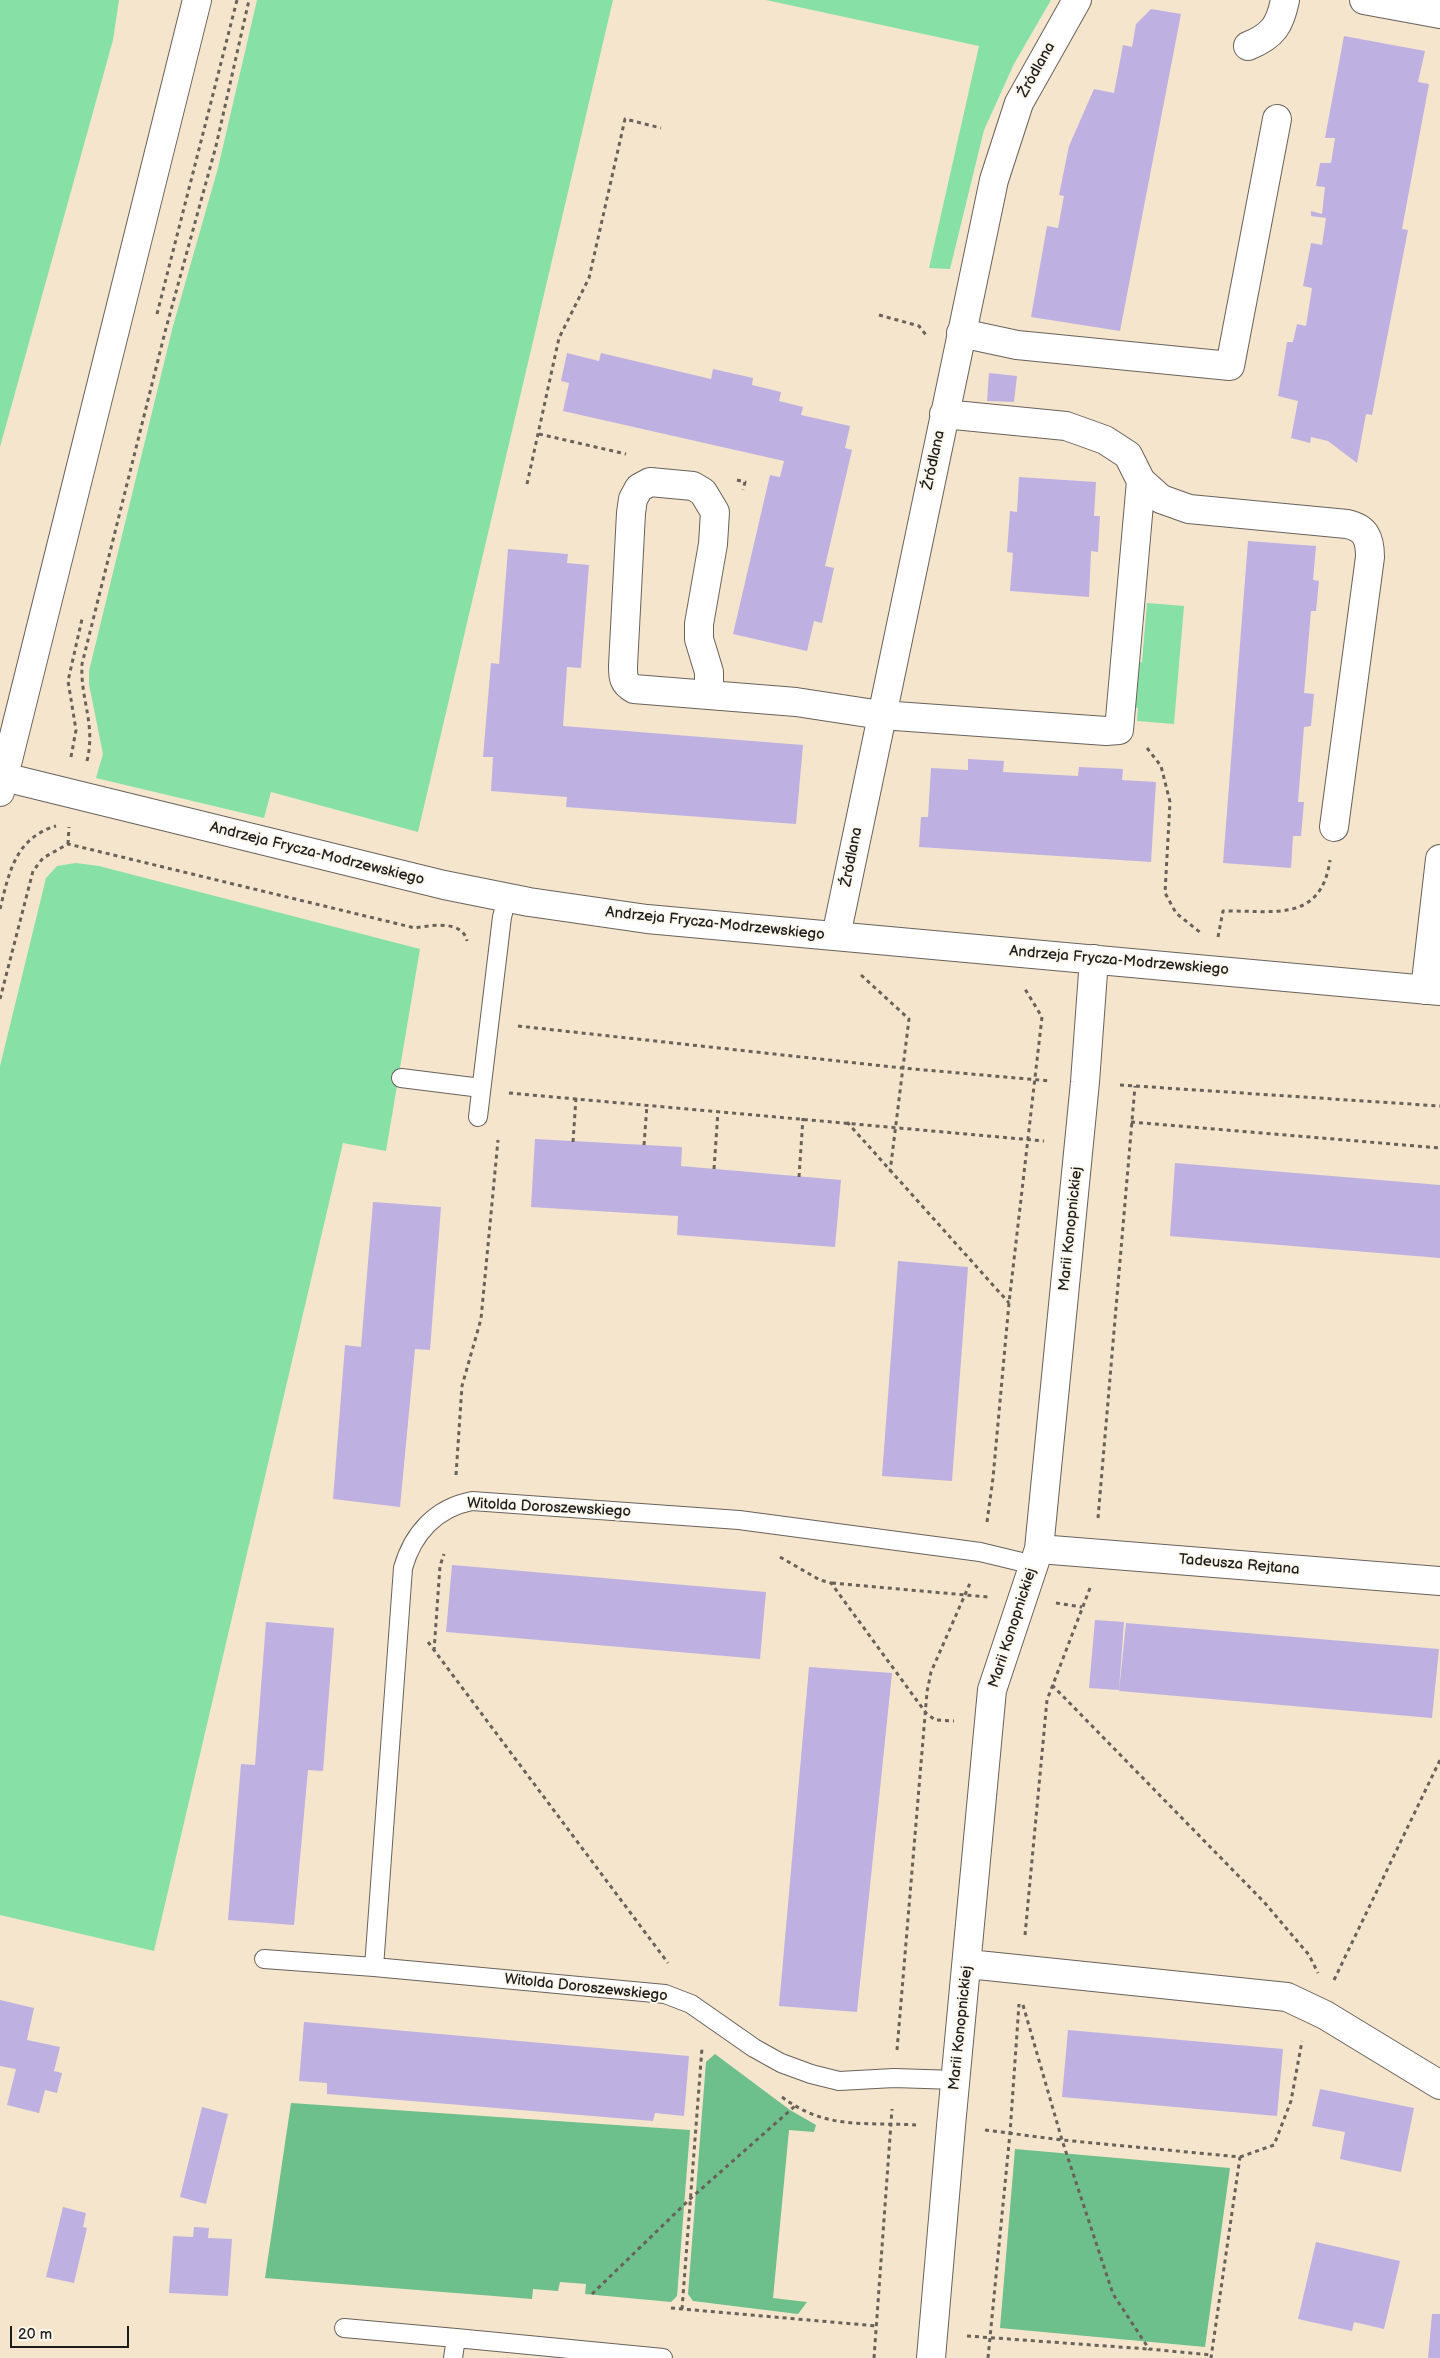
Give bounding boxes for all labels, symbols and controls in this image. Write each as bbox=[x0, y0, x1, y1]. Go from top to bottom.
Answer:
street label: Źródlana bbox=[1015, 39, 1059, 101]
street label: Źródlana bbox=[919, 429, 949, 491]
street label: Andrzeja Frycza-Modrzewskiego bbox=[208, 819, 426, 889]
street label: Źródlana bbox=[837, 826, 867, 888]
street label: Andrzeja Frycza-Modrzewskiego bbox=[605, 904, 825, 944]
street label: Andrzeja Frycza-Modrzewskiego bbox=[1008, 942, 1230, 980]
street label: Marii Konopnickiej bbox=[1056, 1166, 1086, 1292]
street label: Witolda Doroszewskiego bbox=[467, 1495, 631, 1521]
street label: Tadeusza Rejtana bbox=[1178, 1551, 1300, 1579]
street label: Marii Konopnickiej bbox=[985, 1566, 1041, 1690]
street label: Marii Konopnickiej bbox=[946, 1965, 976, 2091]
street label: Witolda Doroszewskiego bbox=[503, 1970, 669, 2006]
scale bar bbox=[12, 2316, 131, 2348]
text: 20 m bbox=[18, 2325, 52, 2344]

